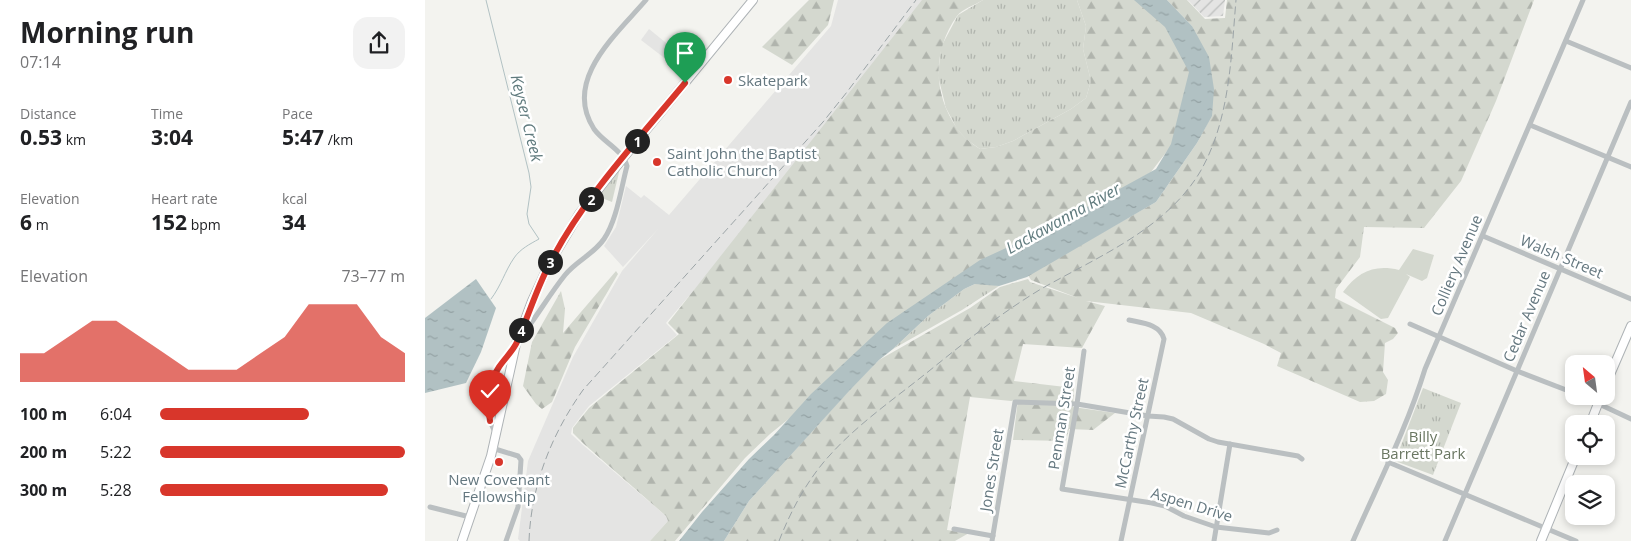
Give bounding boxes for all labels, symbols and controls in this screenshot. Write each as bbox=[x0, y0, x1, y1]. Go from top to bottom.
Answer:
text: Morning run bbox=[20, 13, 194, 51]
button: share bbox=[353, 17, 405, 69]
pin bbox=[664, 32, 706, 83]
icon: arrive bbox=[671, 39, 699, 67]
text: 07:14 bbox=[20, 51, 61, 73]
place label: Skatepark bbox=[738, 70, 808, 90]
water label: Keyser Creek bbox=[506, 72, 549, 165]
marker: Skatepark bbox=[722, 74, 734, 86]
text: Distance bbox=[20, 104, 76, 123]
text: Time bbox=[151, 104, 183, 123]
text: Pace bbox=[282, 104, 313, 123]
text: 0.53 bbox=[20, 123, 62, 151]
text: 3:04 bbox=[151, 123, 193, 151]
text: 5:47 bbox=[282, 123, 324, 151]
pin: 1 bbox=[625, 128, 649, 154]
text: km bbox=[62, 130, 86, 149]
text: /km bbox=[324, 130, 353, 149]
text: 1 bbox=[633, 132, 642, 151]
place label: Saint John the Baptist Catholic Church bbox=[667, 143, 817, 180]
marker: Saint John the Baptist Catholic Church bbox=[651, 156, 663, 168]
water label: Lackawanna River bbox=[1002, 177, 1125, 259]
pin: 2 bbox=[579, 186, 603, 212]
text: Elevation bbox=[20, 189, 79, 208]
text: Heart rate bbox=[151, 189, 218, 208]
text: kcal bbox=[282, 189, 307, 208]
text: 2 bbox=[587, 190, 596, 209]
text: 6 bbox=[20, 208, 32, 236]
text: 152 bbox=[151, 208, 187, 236]
text: 34 bbox=[282, 208, 306, 236]
street label: Colliery Avenue bbox=[1426, 211, 1486, 319]
text: m bbox=[32, 215, 49, 234]
text: bpm bbox=[187, 215, 221, 234]
street label: Walsh Street bbox=[1518, 230, 1606, 282]
pin: 3 bbox=[537, 250, 563, 274]
text: 3 bbox=[546, 253, 555, 272]
text: Elevation bbox=[20, 265, 88, 287]
text: 73–77 m bbox=[341, 265, 405, 287]
street label: Cedar Avenue bbox=[1498, 267, 1554, 365]
pin: 4 bbox=[509, 318, 533, 342]
text: 4 bbox=[517, 321, 526, 340]
north arrow bbox=[1565, 355, 1615, 405]
map controls bbox=[1565, 355, 1615, 525]
street label: Penman Street bbox=[1043, 365, 1079, 471]
pin bbox=[469, 370, 511, 421]
street label: McCarthy Street bbox=[1110, 376, 1152, 490]
icon: check bbox=[476, 377, 504, 405]
text: 100 m bbox=[20, 403, 67, 425]
text: 6:04 bbox=[100, 403, 132, 425]
button: locate bbox=[1565, 415, 1615, 465]
park label: Billy Barrett Park bbox=[1381, 426, 1465, 463]
street label: Jones Street bbox=[974, 427, 1007, 515]
text: 200 m bbox=[20, 441, 67, 463]
text: 5:22 bbox=[100, 441, 132, 463]
marker: New Covenant Fellowship bbox=[493, 456, 505, 468]
place label: New Covenant Fellowship bbox=[448, 469, 550, 506]
button: layers bbox=[1565, 475, 1615, 525]
text: 300 m bbox=[20, 479, 67, 501]
text: 5:28 bbox=[100, 479, 132, 501]
street label: Aspen Drive bbox=[1149, 482, 1235, 526]

